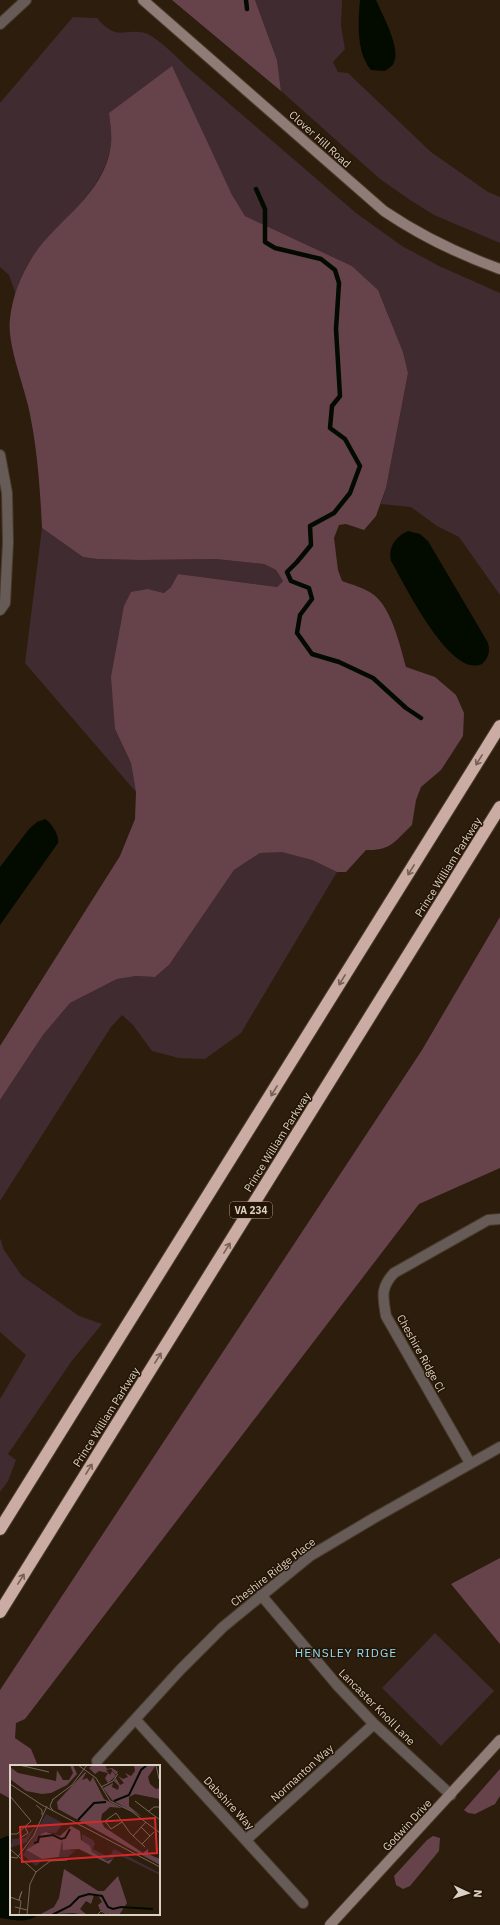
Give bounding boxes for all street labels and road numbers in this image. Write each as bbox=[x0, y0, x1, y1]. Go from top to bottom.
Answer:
street label: Clover Hill Road bbox=[286, 108, 354, 170]
street label: Prince William Parkway bbox=[412, 814, 485, 919]
street label: Prince William Parkway bbox=[241, 1089, 314, 1194]
road number: VA 234 bbox=[230, 1202, 272, 1218]
street label: Cheshire Ridge Cl bbox=[394, 1312, 448, 1394]
street label: Prince William Parkway bbox=[70, 1364, 143, 1469]
street label: Cheshire Ridge Place bbox=[228, 1535, 318, 1609]
street label: Lancaster Knoll Lane bbox=[336, 1666, 418, 1748]
street label: Normanton Way bbox=[268, 1741, 337, 1805]
street label: Dabshire Way bbox=[201, 1774, 258, 1833]
street label: Godwin Drive bbox=[379, 1796, 435, 1854]

